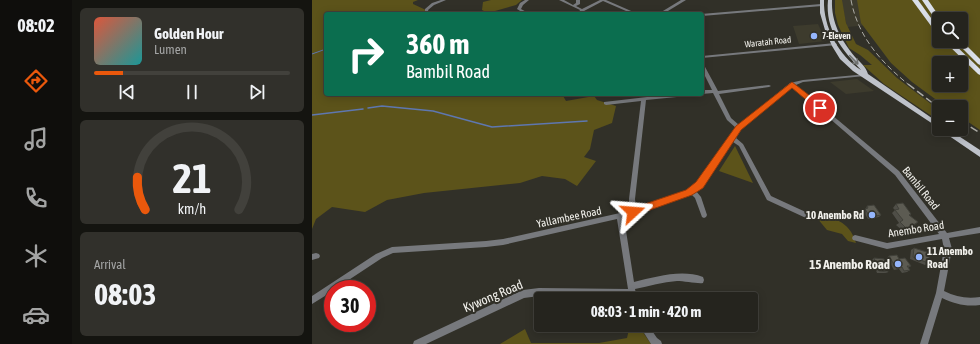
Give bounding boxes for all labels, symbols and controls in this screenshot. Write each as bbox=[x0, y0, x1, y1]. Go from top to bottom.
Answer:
map controls bbox=[932, 12, 968, 136]
button: search bbox=[932, 12, 968, 48]
text: 08:02 bbox=[17, 15, 55, 36]
text: Golden Hour bbox=[154, 25, 224, 42]
icon: right bbox=[340, 28, 392, 80]
text: 360 m bbox=[406, 28, 469, 60]
marker: 7-Eleven bbox=[809, 31, 819, 41]
place label: 7-Eleven bbox=[822, 31, 851, 41]
street label: Waratah Road bbox=[744, 35, 792, 49]
text: Lumen bbox=[154, 42, 187, 57]
one-way arrow bbox=[849, 55, 859, 65]
button: + bbox=[932, 56, 968, 92]
text: Bambil Road bbox=[406, 61, 490, 82]
icon: directions bbox=[22, 67, 50, 95]
icon: previous bbox=[116, 81, 138, 103]
icon: pause bbox=[181, 81, 203, 103]
icon: next bbox=[246, 81, 268, 103]
pin bbox=[803, 91, 837, 125]
icon: arrive bbox=[809, 97, 831, 119]
button: − bbox=[932, 100, 968, 136]
icon: music bbox=[22, 125, 50, 153]
text: 21 bbox=[172, 154, 212, 202]
street label: Bambil Road bbox=[900, 164, 942, 212]
icon: phone bbox=[22, 184, 50, 212]
position arrow bbox=[612, 191, 654, 233]
text: km/h bbox=[178, 201, 206, 217]
street label: Yallambee Road bbox=[536, 204, 602, 230]
place label: 10 Anembo Rd bbox=[806, 209, 864, 221]
marker: 10 Anembo Rd bbox=[867, 210, 877, 220]
street label: Anembo Road bbox=[887, 219, 945, 239]
icon: climate bbox=[22, 242, 50, 270]
place label: 11 Anembo Road bbox=[927, 245, 973, 270]
marker: 11 Anembo Road bbox=[914, 252, 924, 262]
text: Arrival bbox=[94, 257, 126, 272]
place label: 15 Anembo Road bbox=[809, 257, 890, 272]
marker: 15 Anembo Road bbox=[893, 259, 903, 269]
text: 08:03 bbox=[94, 277, 156, 311]
street label: Kywong Road bbox=[461, 277, 525, 315]
speed limit sign: 30 bbox=[324, 280, 376, 332]
icon: car bbox=[22, 301, 50, 329]
text: 08:03 · 1 min · 420 m bbox=[591, 303, 701, 320]

